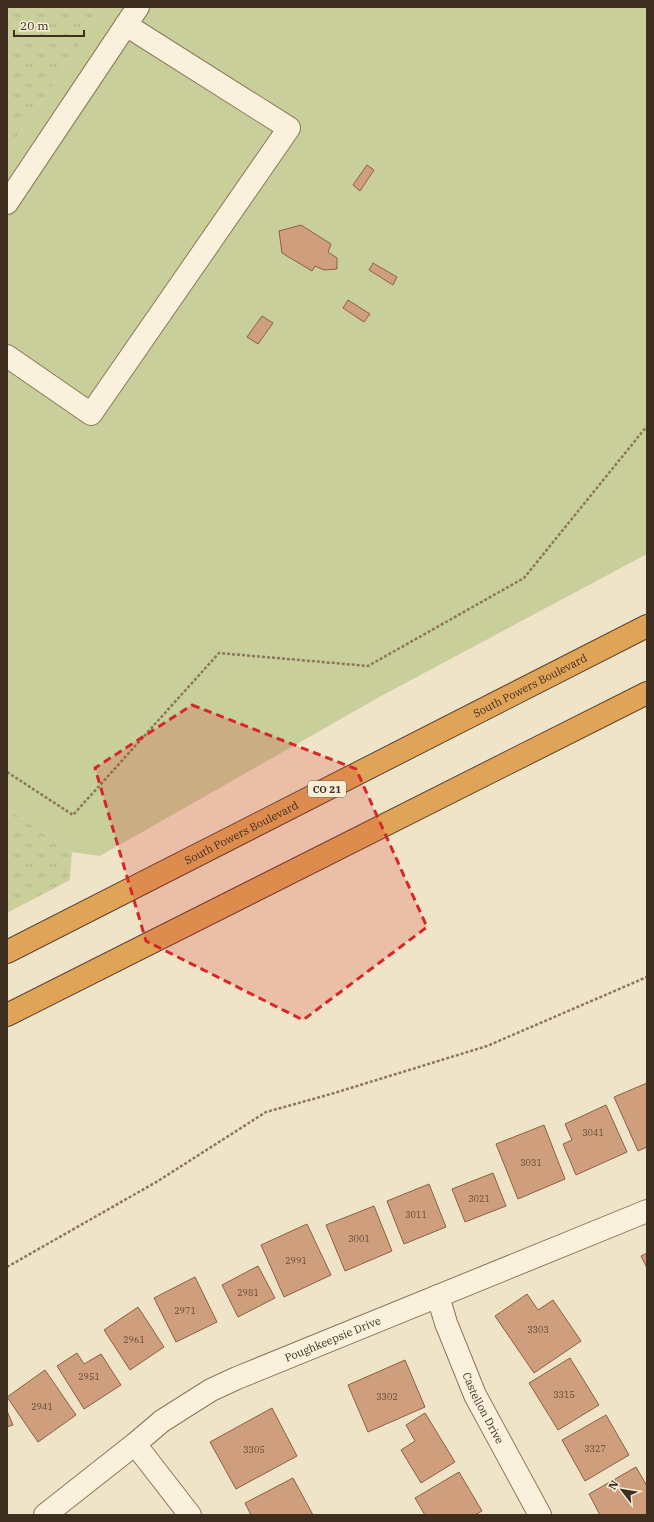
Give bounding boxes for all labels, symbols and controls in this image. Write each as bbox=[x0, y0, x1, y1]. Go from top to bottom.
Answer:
scale bar bbox=[14, 12, 84, 38]
text: 20 m bbox=[20, 18, 49, 33]
street label: South Powers Boulevard bbox=[471, 651, 590, 720]
road number: CO 21 bbox=[308, 781, 346, 797]
street label: South Powers Boulevard bbox=[182, 798, 301, 867]
house number: 3041 bbox=[582, 1127, 604, 1138]
house number: 3031 bbox=[520, 1157, 542, 1168]
house number: 3021 bbox=[468, 1193, 490, 1204]
house number: 3011 bbox=[405, 1209, 427, 1220]
house number: 3001 bbox=[348, 1233, 370, 1244]
house number: 2991 bbox=[285, 1255, 307, 1266]
house number: 2981 bbox=[237, 1287, 259, 1298]
house number: 2971 bbox=[174, 1305, 196, 1316]
street label: Poughkeepsie Drive bbox=[283, 1313, 383, 1365]
house number: 3303 bbox=[527, 1324, 549, 1335]
house number: 2961 bbox=[123, 1334, 145, 1345]
street label: Castellon Drive bbox=[460, 1370, 507, 1446]
house number: 2951 bbox=[78, 1371, 100, 1382]
house number: 3315 bbox=[553, 1389, 575, 1400]
house number: 3302 bbox=[376, 1391, 398, 1402]
house number: 2941 bbox=[31, 1401, 53, 1412]
house number: 3327 bbox=[584, 1443, 606, 1454]
house number: 3305 bbox=[243, 1444, 265, 1455]
north arrow bbox=[602, 1470, 642, 1510]
text: N bbox=[605, 1477, 622, 1492]

